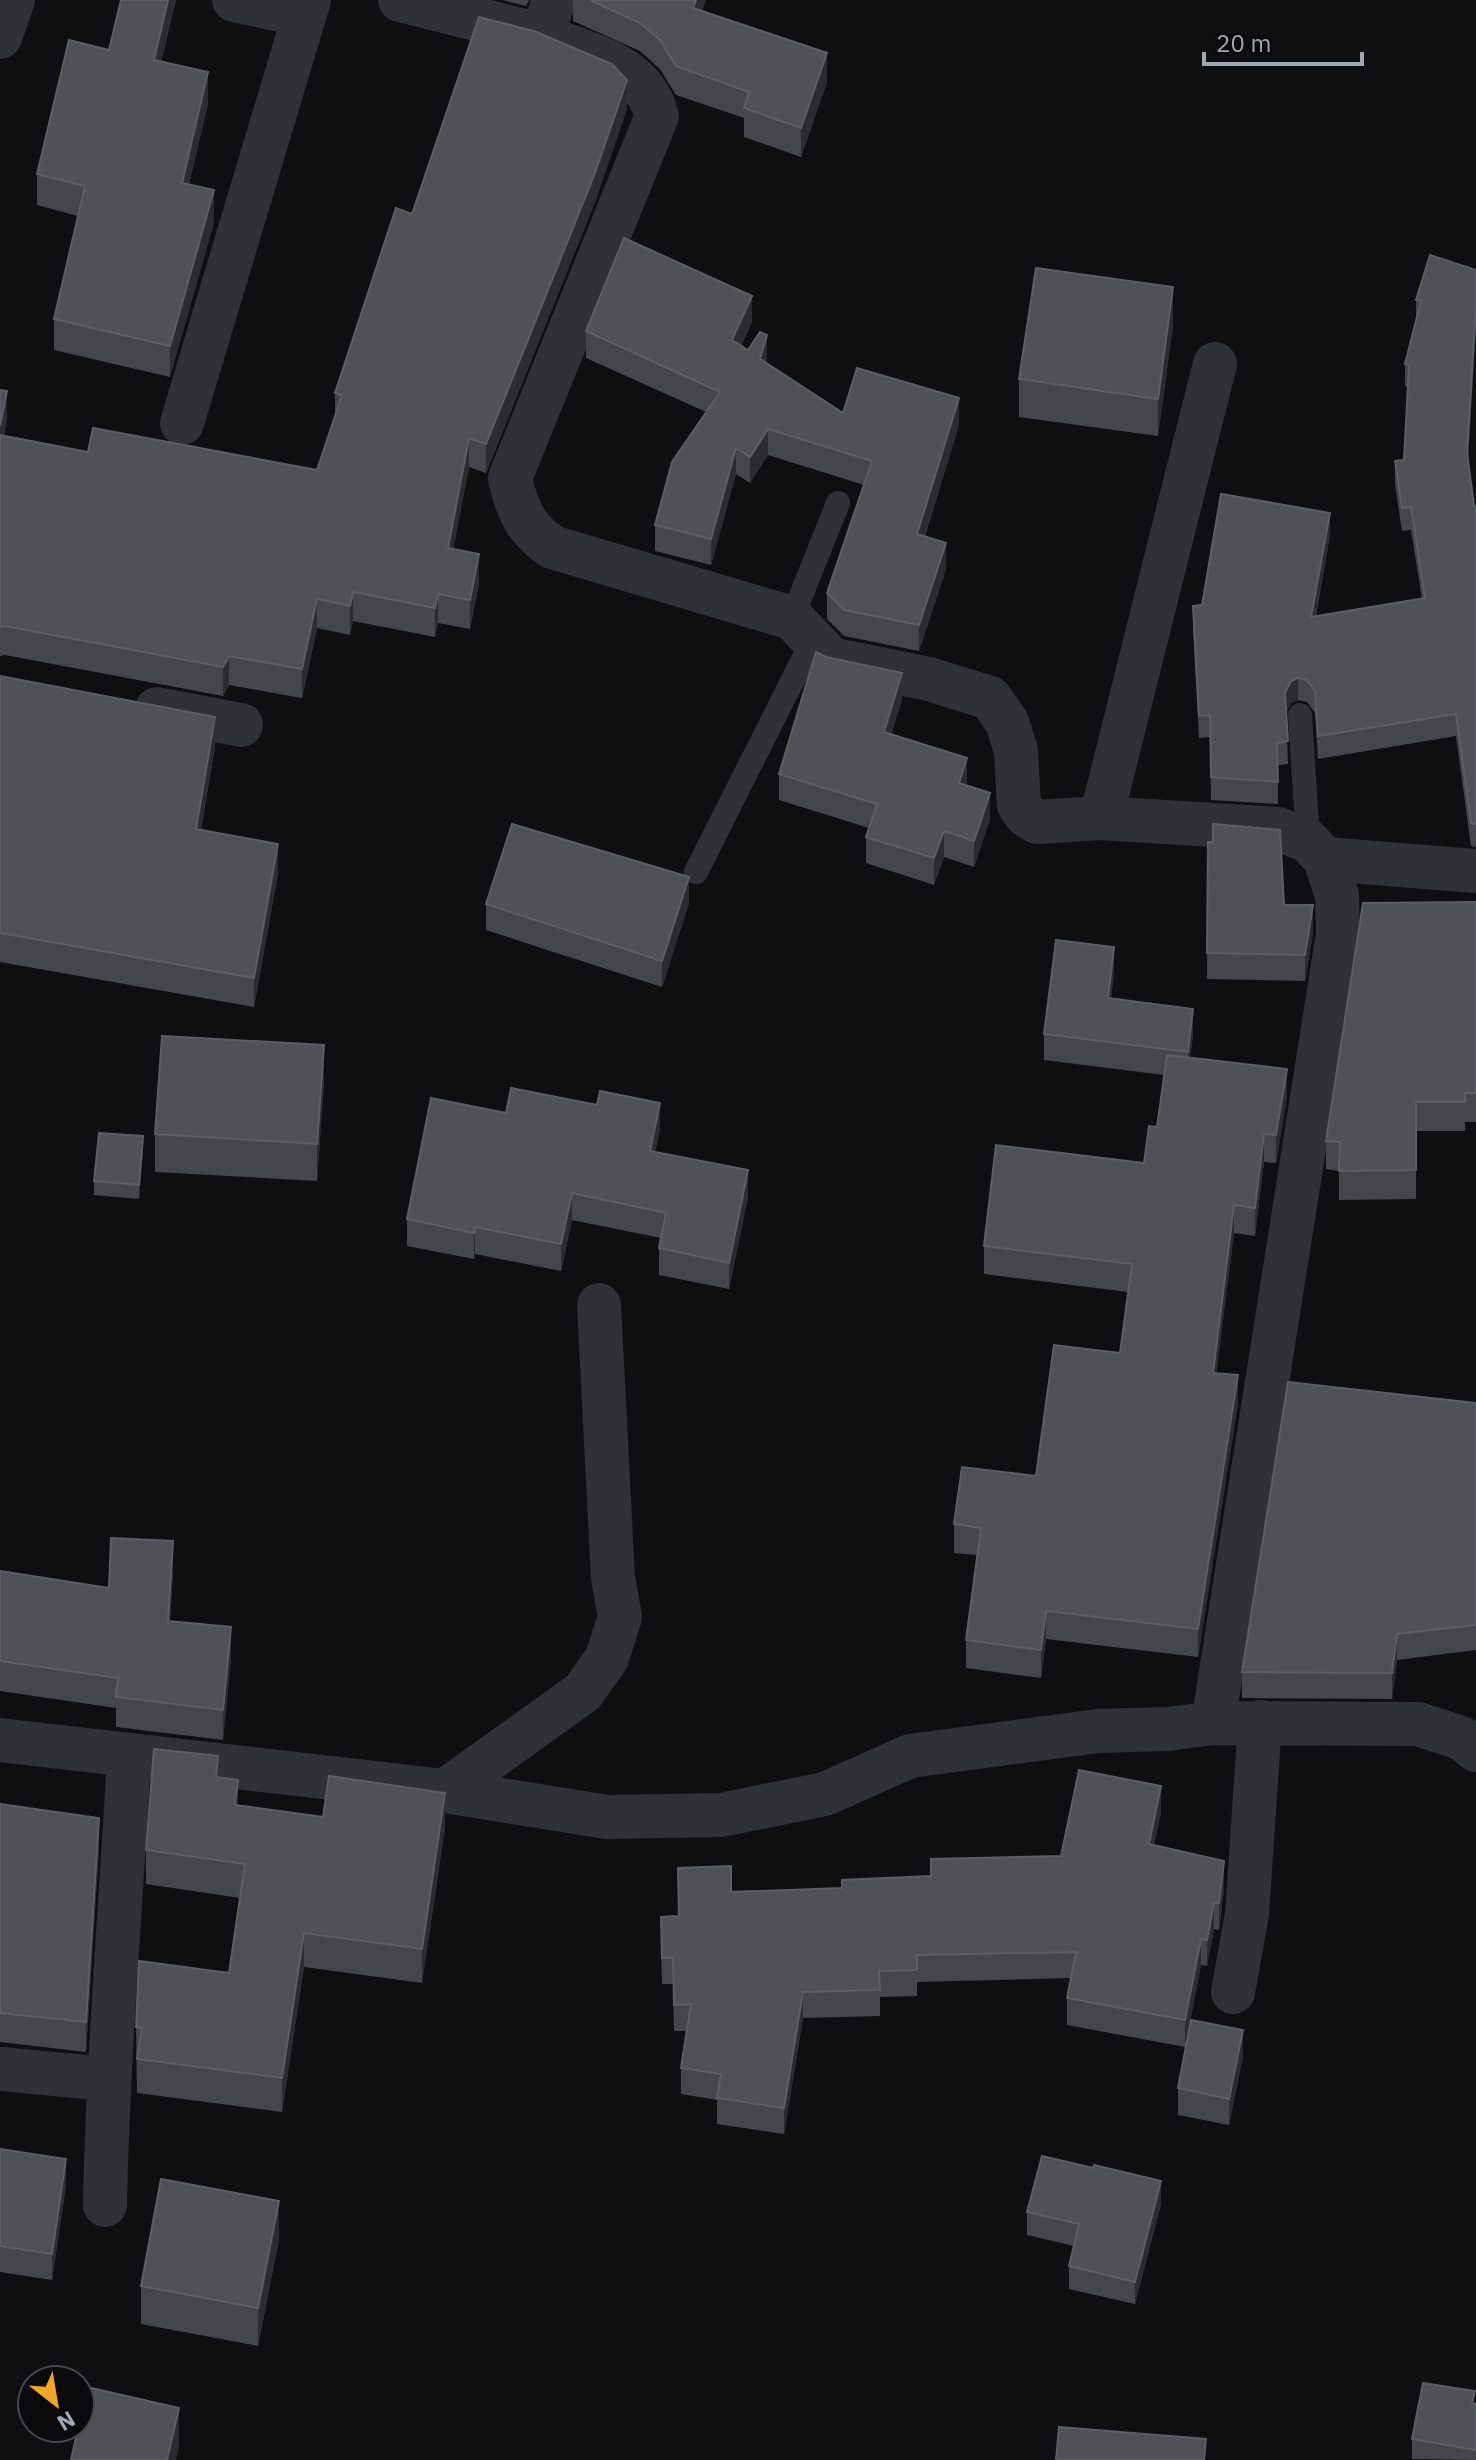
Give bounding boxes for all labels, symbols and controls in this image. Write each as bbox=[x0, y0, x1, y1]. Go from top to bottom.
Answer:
scale bar bbox=[1204, 16, 1362, 66]
text: 20 m bbox=[1216, 27, 1271, 59]
north arrow bbox=[16, 2364, 96, 2444]
text: N bbox=[52, 2405, 81, 2438]

